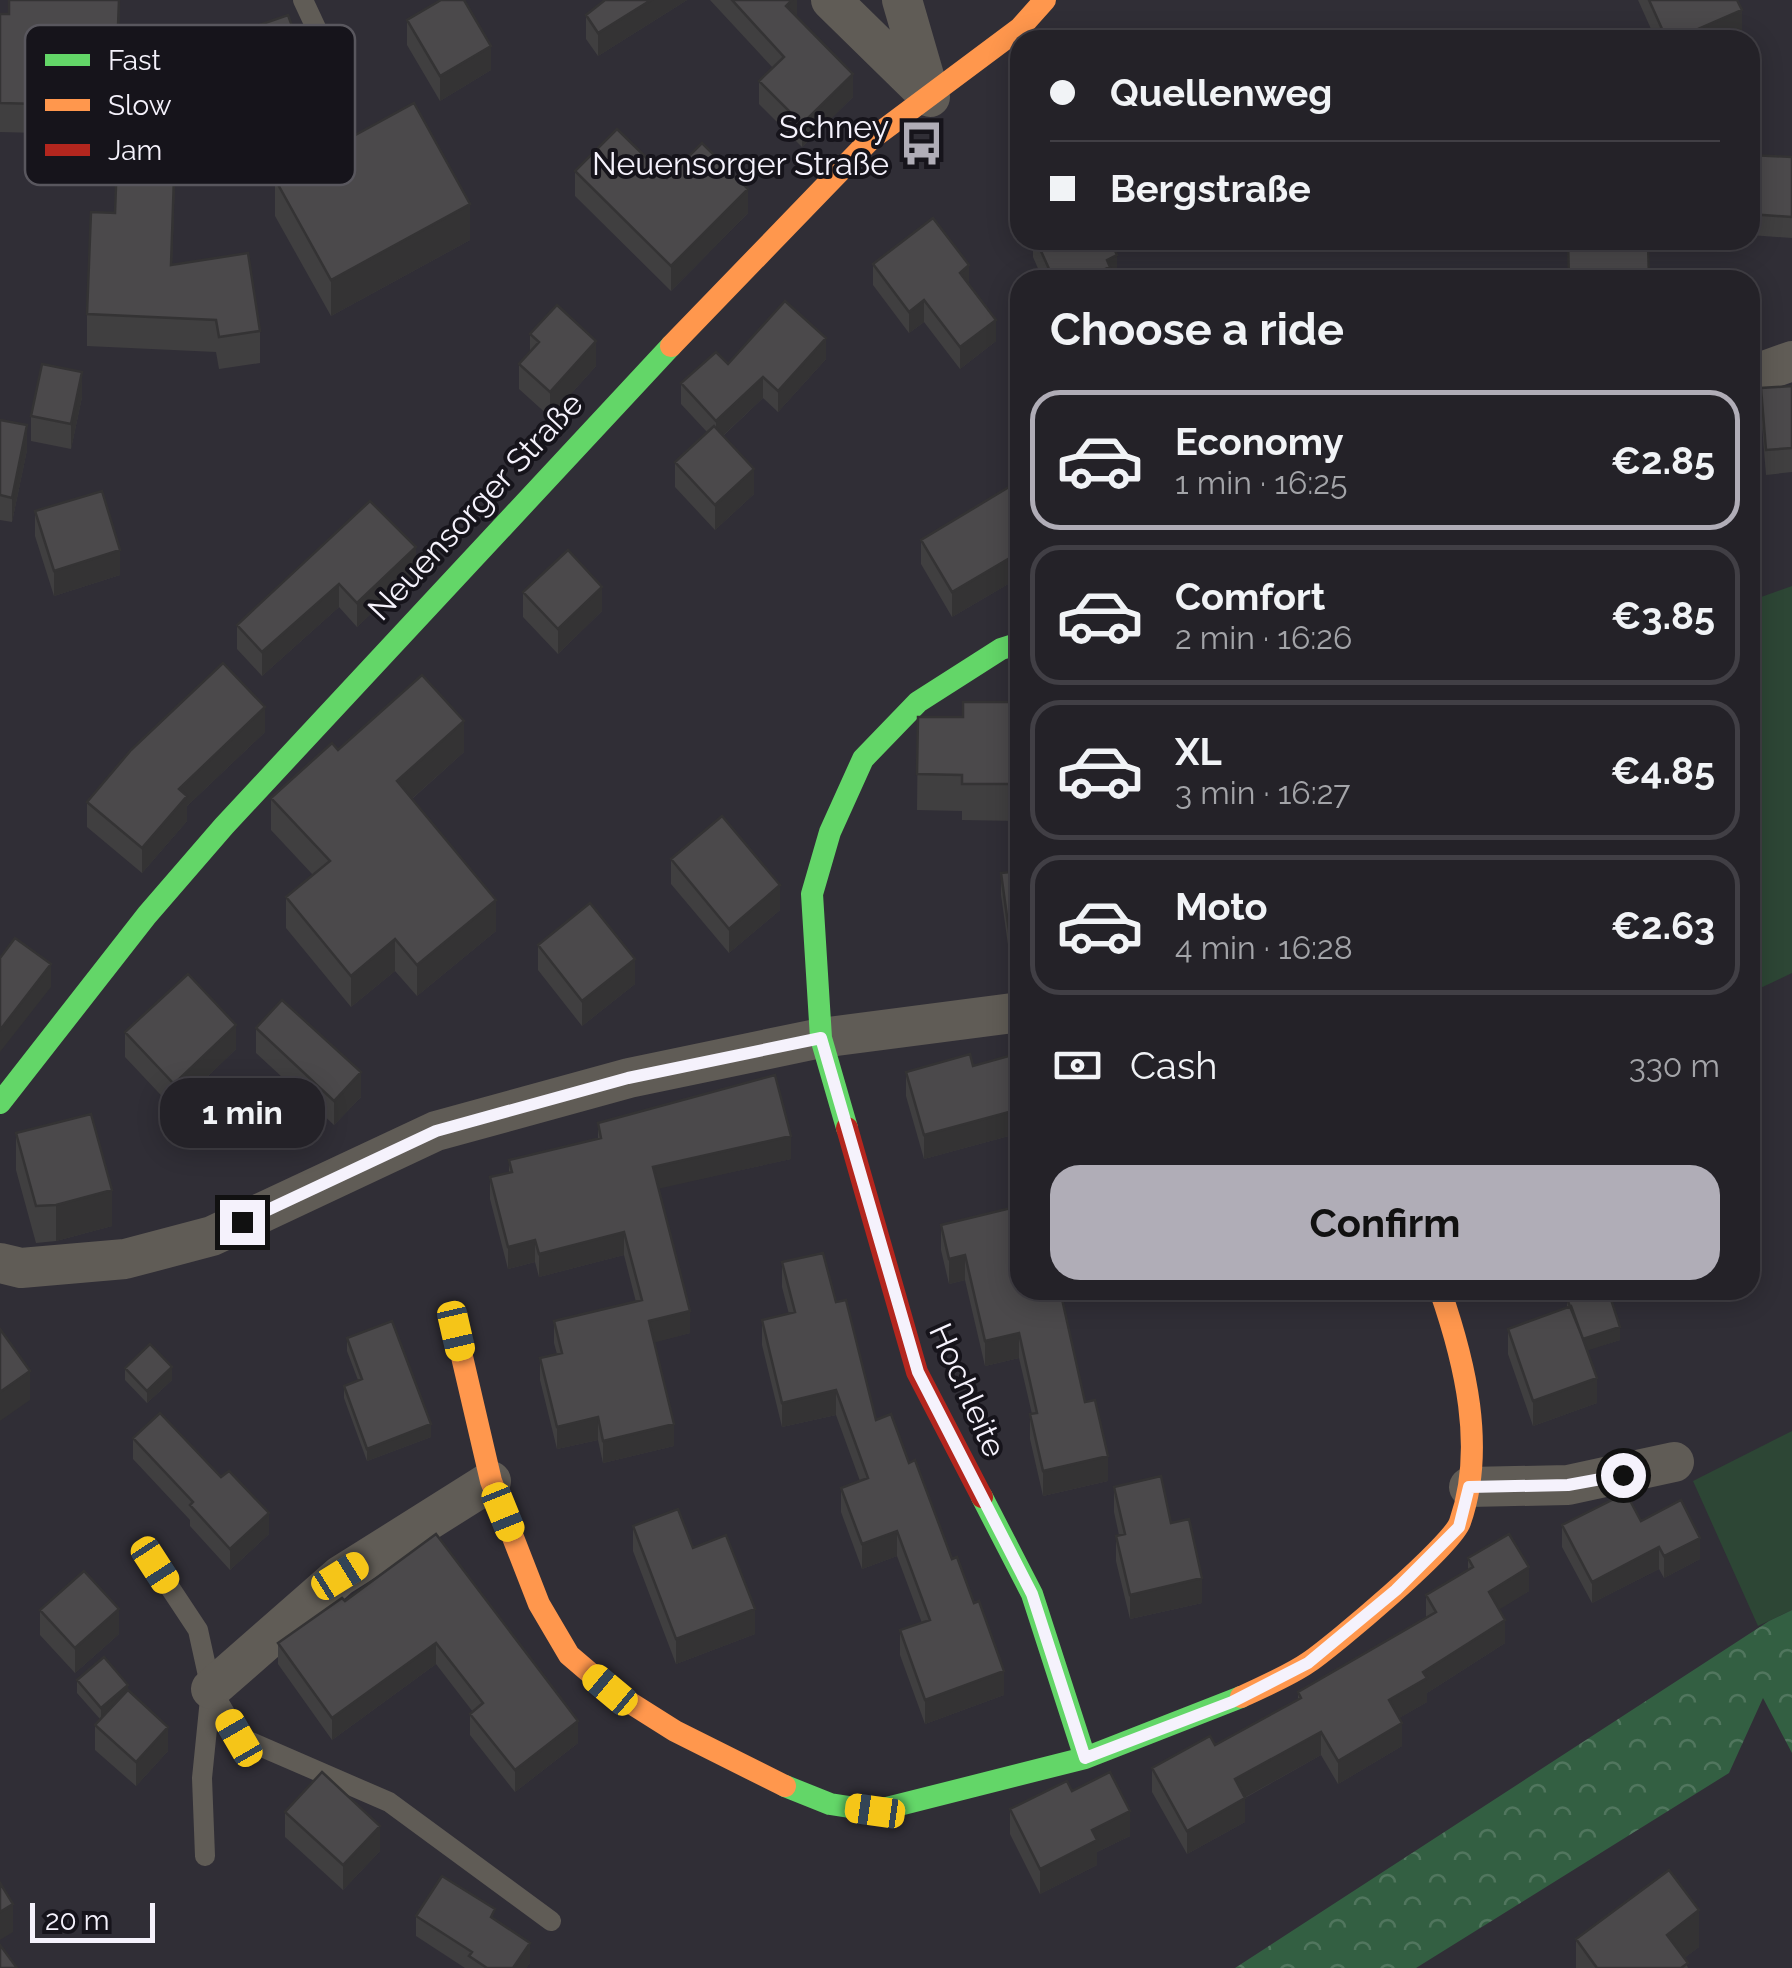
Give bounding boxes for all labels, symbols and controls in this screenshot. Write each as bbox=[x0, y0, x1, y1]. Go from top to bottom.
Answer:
legend bbox=[25, 25, 355, 185]
text: Fast bbox=[108, 44, 161, 77]
text: Quellenweg bbox=[1110, 70, 1332, 115]
text: Slow bbox=[108, 89, 172, 122]
place label: Schney Neuensorger Straße bbox=[592, 108, 889, 182]
bus stop icon: Schney Neuensorger Straße bbox=[898, 120, 946, 168]
text: Jam bbox=[108, 134, 162, 167]
text: Bergstraße bbox=[1110, 166, 1311, 211]
text: Choose a ride bbox=[1050, 303, 1344, 356]
street label: Neuensorger Straße bbox=[360, 385, 590, 627]
icon: car bbox=[1055, 415, 1145, 505]
text: Economy bbox=[1175, 419, 1344, 464]
text: €2.85 bbox=[1611, 438, 1715, 483]
text: 1 min · 16:25 bbox=[1175, 464, 1347, 501]
icon: car bbox=[1055, 570, 1145, 660]
text: Comfort bbox=[1175, 574, 1325, 619]
text: €3.85 bbox=[1611, 593, 1715, 638]
text: 2 min · 16:26 bbox=[1175, 619, 1352, 656]
icon: car bbox=[1055, 725, 1145, 815]
text: XL bbox=[1175, 729, 1222, 774]
text: €4.85 bbox=[1610, 748, 1715, 793]
text: 3 min · 16:27 bbox=[1175, 774, 1350, 811]
icon: car bbox=[1055, 880, 1145, 970]
text: Moto bbox=[1175, 884, 1268, 929]
text: €2.63 bbox=[1611, 903, 1715, 948]
text: 4 min · 16:28 bbox=[1175, 929, 1353, 966]
icon: cash bbox=[1050, 1038, 1105, 1093]
text: Cash bbox=[1130, 1043, 1217, 1088]
text: 330 m bbox=[1629, 1047, 1720, 1084]
callout: 1 min bbox=[160, 1077, 324, 1147]
text: 1 min bbox=[202, 1094, 283, 1131]
button: Confirm bbox=[1050, 1165, 1720, 1280]
route end bbox=[220, 1200, 265, 1245]
car bbox=[435, 1298, 477, 1364]
street label: Hochleite bbox=[922, 1317, 1014, 1463]
route start bbox=[1601, 1453, 1646, 1498]
car bbox=[478, 1479, 528, 1545]
car bbox=[126, 1532, 184, 1598]
car bbox=[307, 1547, 373, 1605]
car bbox=[577, 1659, 643, 1721]
car bbox=[211, 1705, 267, 1771]
car bbox=[843, 1792, 907, 1830]
scale bar bbox=[30, 1898, 155, 1942]
text: 20 m bbox=[45, 1904, 110, 1937]

